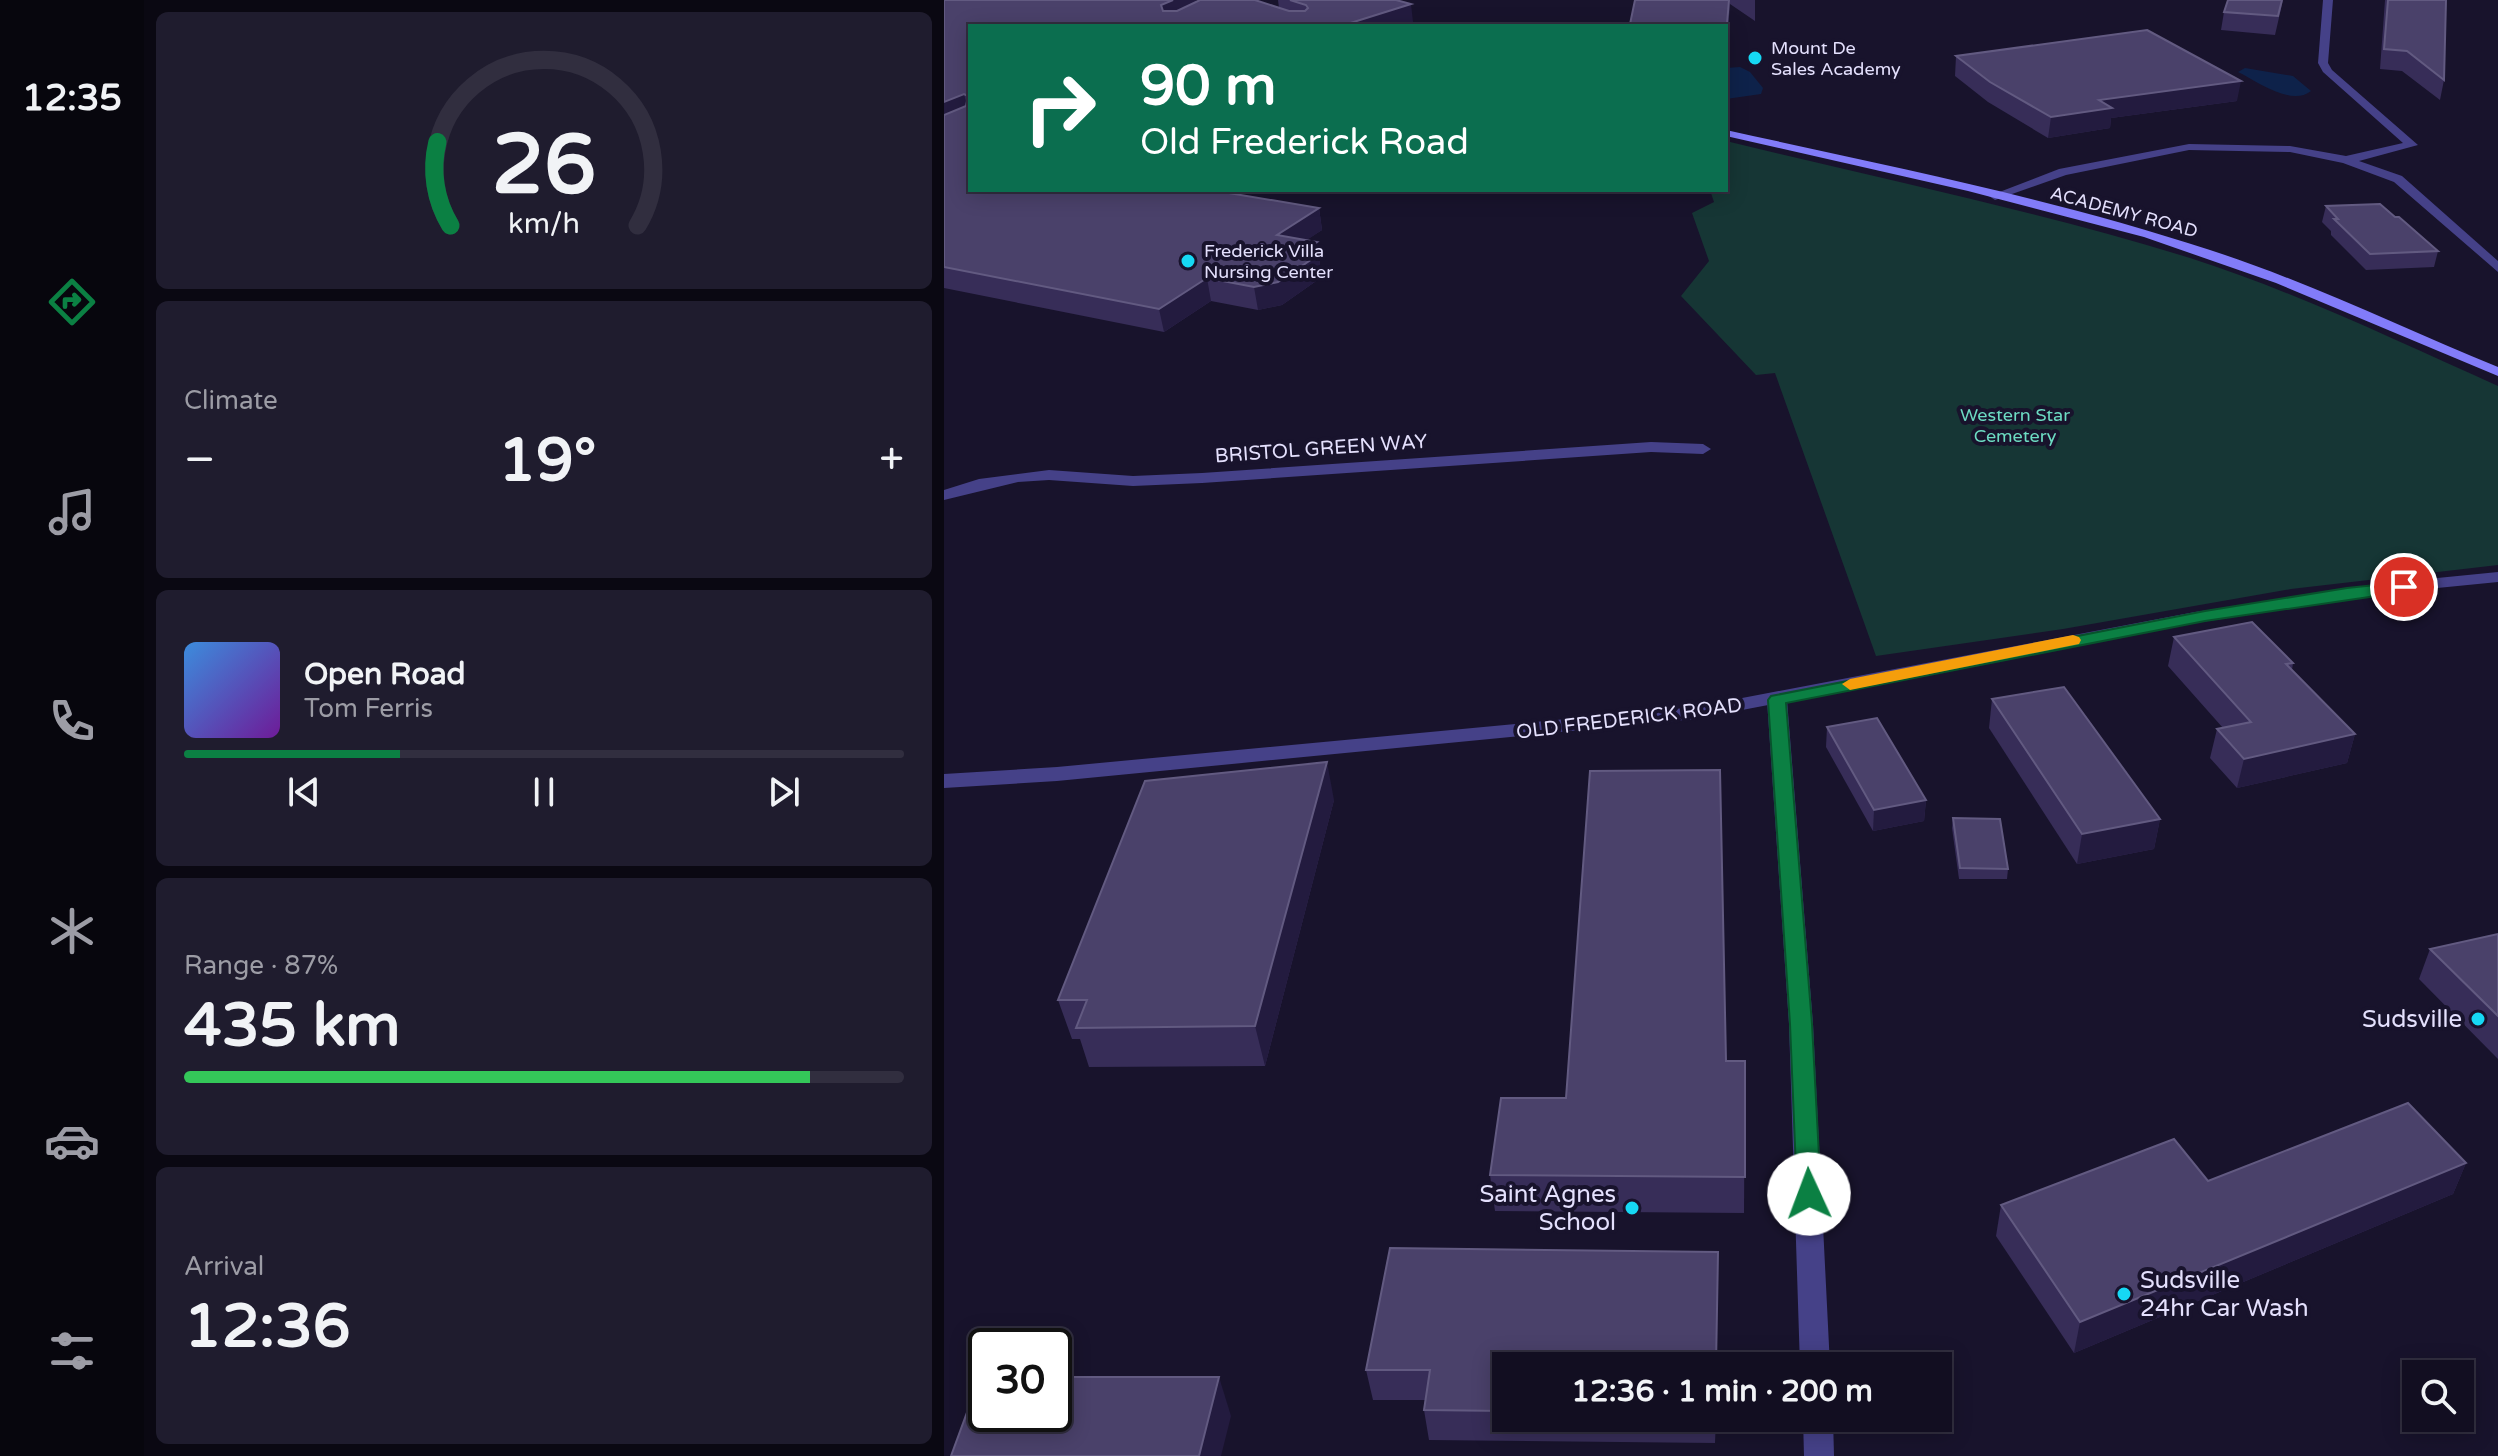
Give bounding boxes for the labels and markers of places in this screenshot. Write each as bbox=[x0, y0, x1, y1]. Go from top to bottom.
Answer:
place label: Mount De Sales Academy bbox=[1771, 37, 1901, 80]
marker: Mount De Sales Academy bbox=[1746, 49, 1764, 67]
place label: Frederick Villa Nursing Center bbox=[1204, 240, 1333, 283]
marker: Frederick Villa Nursing Center bbox=[1179, 252, 1197, 270]
pin bbox=[2370, 553, 2438, 621]
place label: Sudsville bbox=[2362, 1005, 2462, 1034]
marker: Sudsville bbox=[2469, 1010, 2487, 1028]
place label: Saint Agnes School bbox=[1480, 1180, 1616, 1237]
marker: Saint Agnes School bbox=[1623, 1199, 1641, 1217]
place label: Sudsville 24hr Car Wash bbox=[2140, 1266, 2309, 1323]
marker: Sudsville 24hr Car Wash bbox=[2115, 1285, 2133, 1303]

